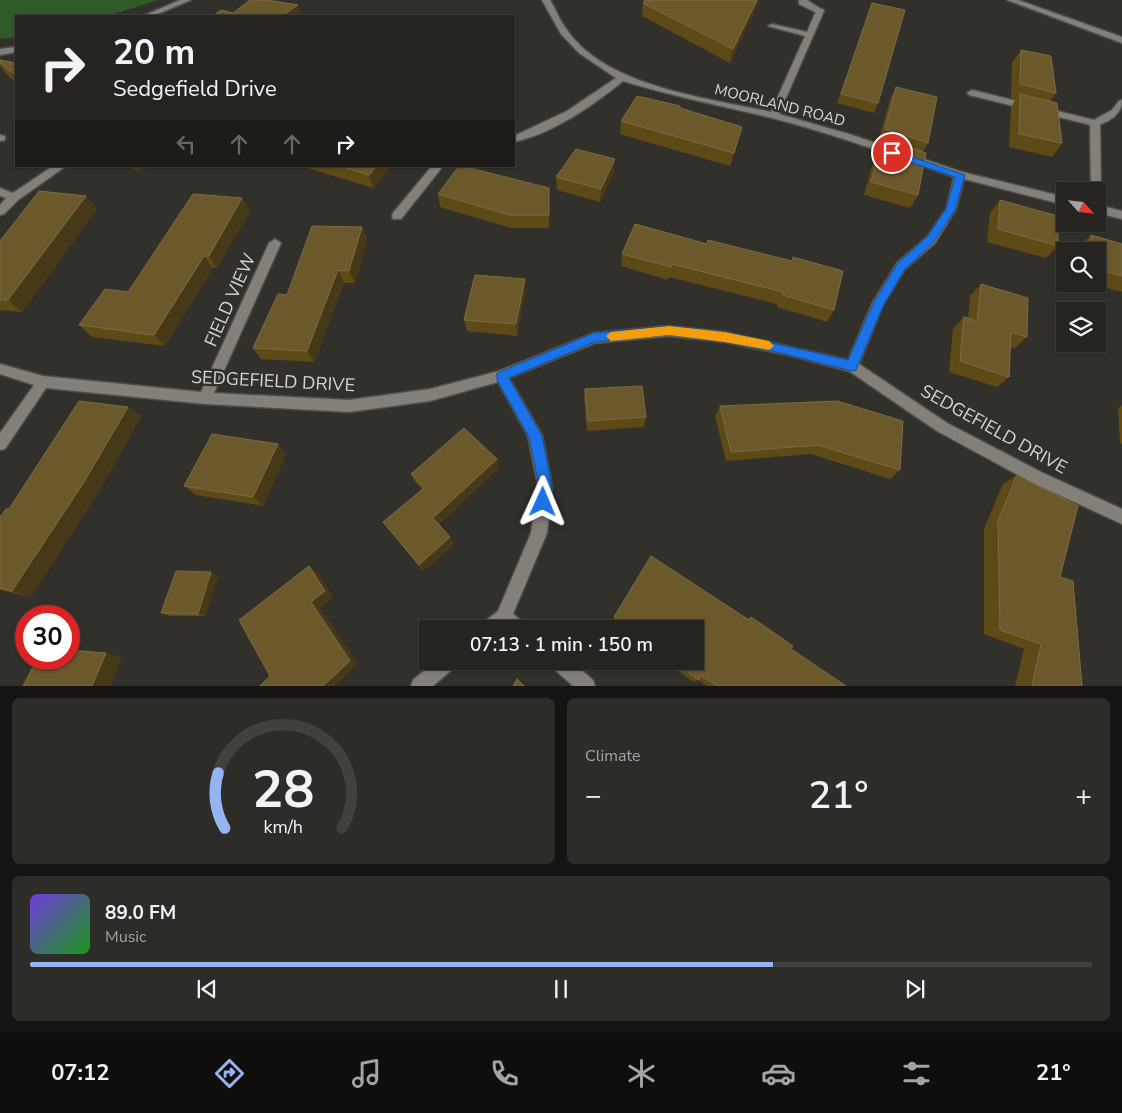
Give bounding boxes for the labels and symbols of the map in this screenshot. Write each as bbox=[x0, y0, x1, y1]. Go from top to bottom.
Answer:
street label: MOORLAND ROAD bbox=[713, 79, 847, 131]
pin bbox=[871, 132, 913, 174]
north arrow bbox=[1056, 182, 1106, 232]
street label: FIELD VIEW bbox=[199, 249, 261, 351]
street label: SEDGEFIELD DRIVE bbox=[190, 365, 356, 397]
street label: SEDGEFIELD DRIVE bbox=[916, 379, 1072, 479]
position arrow bbox=[516, 475, 568, 527]
speed limit sign: 30 bbox=[15, 605, 80, 670]

